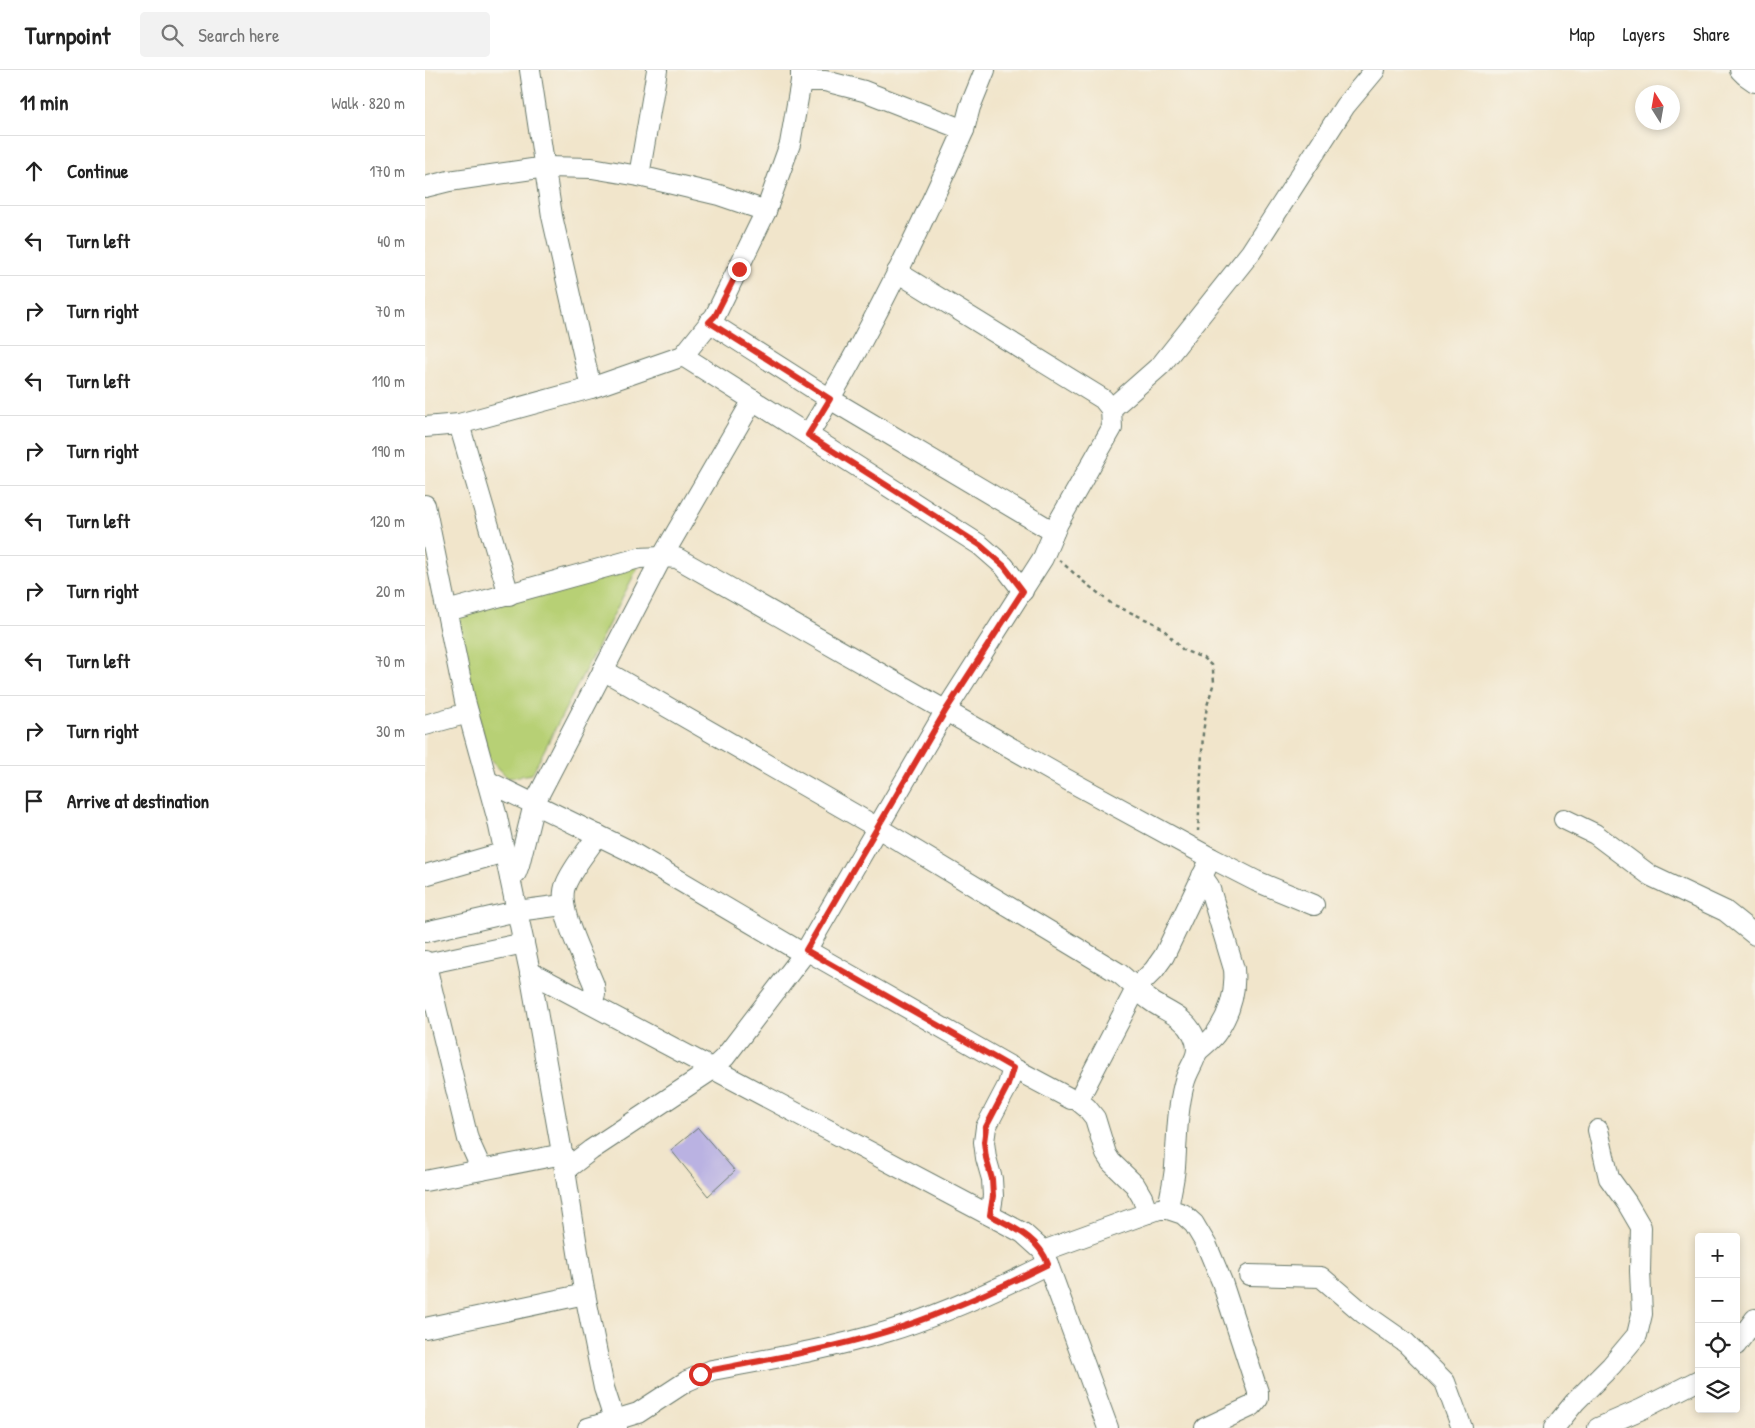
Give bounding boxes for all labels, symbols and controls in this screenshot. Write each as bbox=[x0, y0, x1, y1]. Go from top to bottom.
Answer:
search box bbox=[140, 12, 490, 57]
text: Turnpoint bbox=[25, 19, 110, 51]
icon: search bbox=[158, 21, 186, 49]
text: Search here bbox=[198, 22, 280, 48]
text: Map bbox=[1569, 22, 1595, 47]
text: Layers bbox=[1623, 22, 1665, 47]
text: Share bbox=[1693, 22, 1730, 47]
north arrow bbox=[1635, 85, 1680, 130]
text: 11 min bbox=[20, 88, 69, 117]
text: Walk · 820 m bbox=[331, 92, 405, 114]
icon: ahead bbox=[20, 157, 48, 185]
text: Continue bbox=[67, 158, 128, 184]
text: 170 m bbox=[370, 160, 405, 182]
icon: left bbox=[20, 227, 48, 255]
text: Turn left bbox=[67, 228, 130, 254]
text: 40 m bbox=[377, 230, 405, 252]
route end bbox=[728, 258, 751, 281]
icon: right bbox=[20, 297, 48, 325]
text: Turn right bbox=[67, 298, 138, 324]
text: 70 m bbox=[375, 300, 405, 322]
icon: left bbox=[20, 367, 48, 395]
text: Turn left bbox=[67, 368, 130, 394]
text: 110 m bbox=[372, 370, 405, 392]
icon: right bbox=[20, 437, 48, 465]
text: Turn right bbox=[67, 438, 138, 464]
text: 190 m bbox=[372, 440, 405, 462]
icon: left bbox=[20, 507, 48, 535]
text: Turn left bbox=[67, 508, 130, 534]
text: 120 m bbox=[370, 510, 405, 532]
icon: right bbox=[20, 577, 48, 605]
text: Turn right bbox=[67, 578, 138, 604]
text: 20 m bbox=[376, 580, 405, 602]
icon: left bbox=[20, 647, 48, 675]
text: Turn left bbox=[67, 648, 130, 674]
text: 70 m bbox=[375, 650, 405, 672]
icon: right bbox=[20, 717, 48, 745]
text: Turn right bbox=[67, 718, 138, 744]
text: 30 m bbox=[376, 720, 405, 742]
icon: arrive bbox=[20, 787, 48, 815]
text: Arrive at destination bbox=[67, 788, 209, 814]
map controls bbox=[1695, 1233, 1740, 1413]
button: + bbox=[1695, 1233, 1740, 1278]
button: − bbox=[1695, 1278, 1740, 1323]
button: locate bbox=[1695, 1323, 1740, 1368]
route start bbox=[689, 1363, 712, 1386]
button: layers bbox=[1695, 1368, 1740, 1413]

